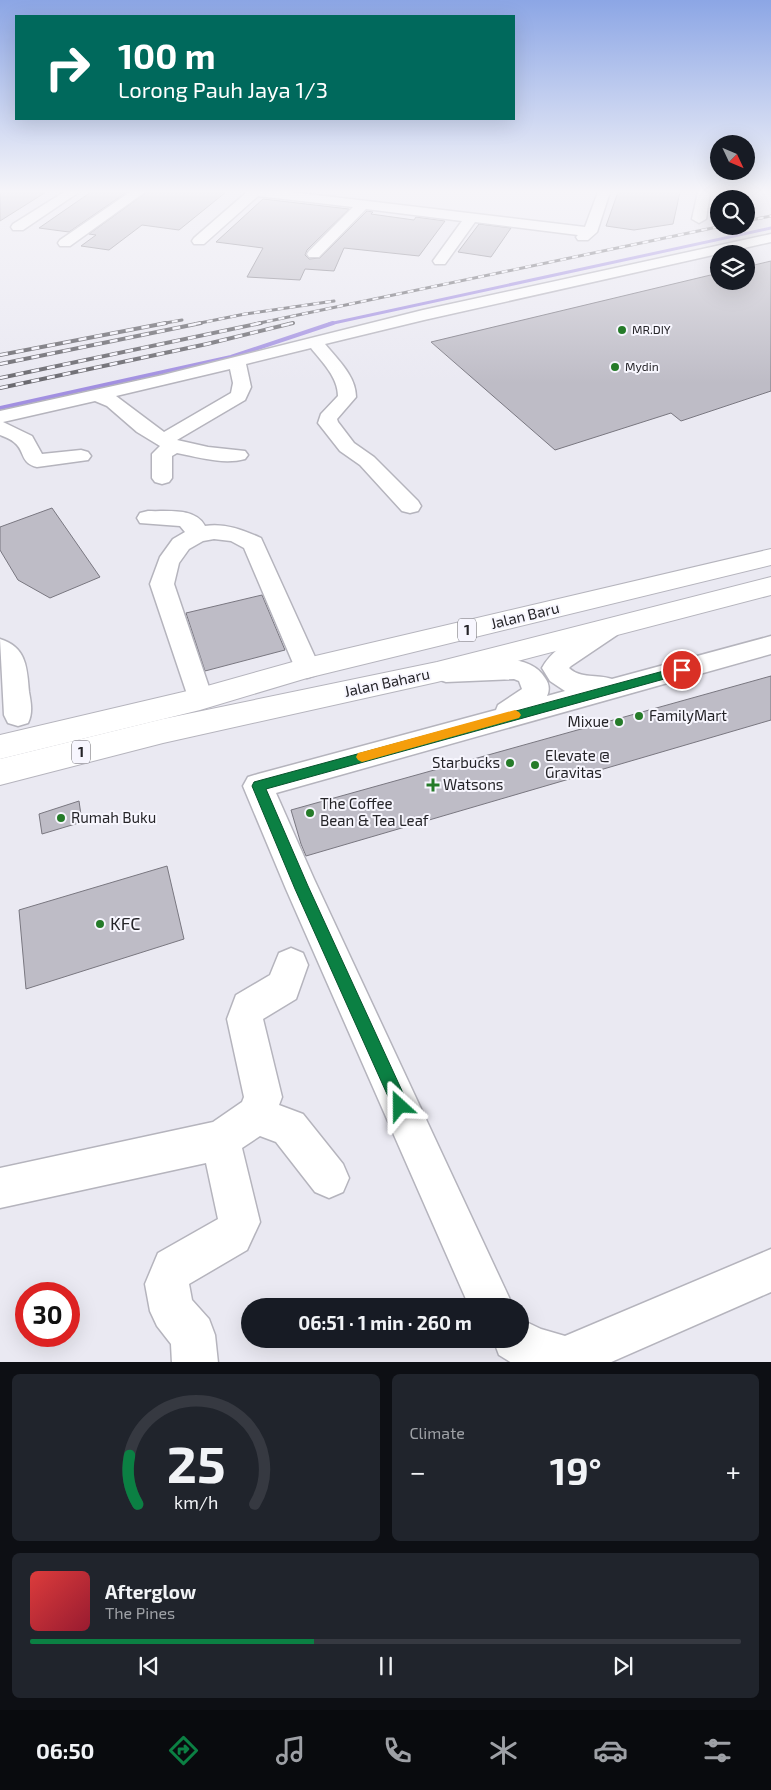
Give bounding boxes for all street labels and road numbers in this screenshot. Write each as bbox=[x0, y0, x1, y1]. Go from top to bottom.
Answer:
street label: Jalan Baru bbox=[489, 598, 561, 632]
road number: 1 bbox=[458, 618, 476, 642]
street label: Jalan Baharu bbox=[342, 664, 431, 700]
road number: 1 bbox=[72, 740, 90, 764]

